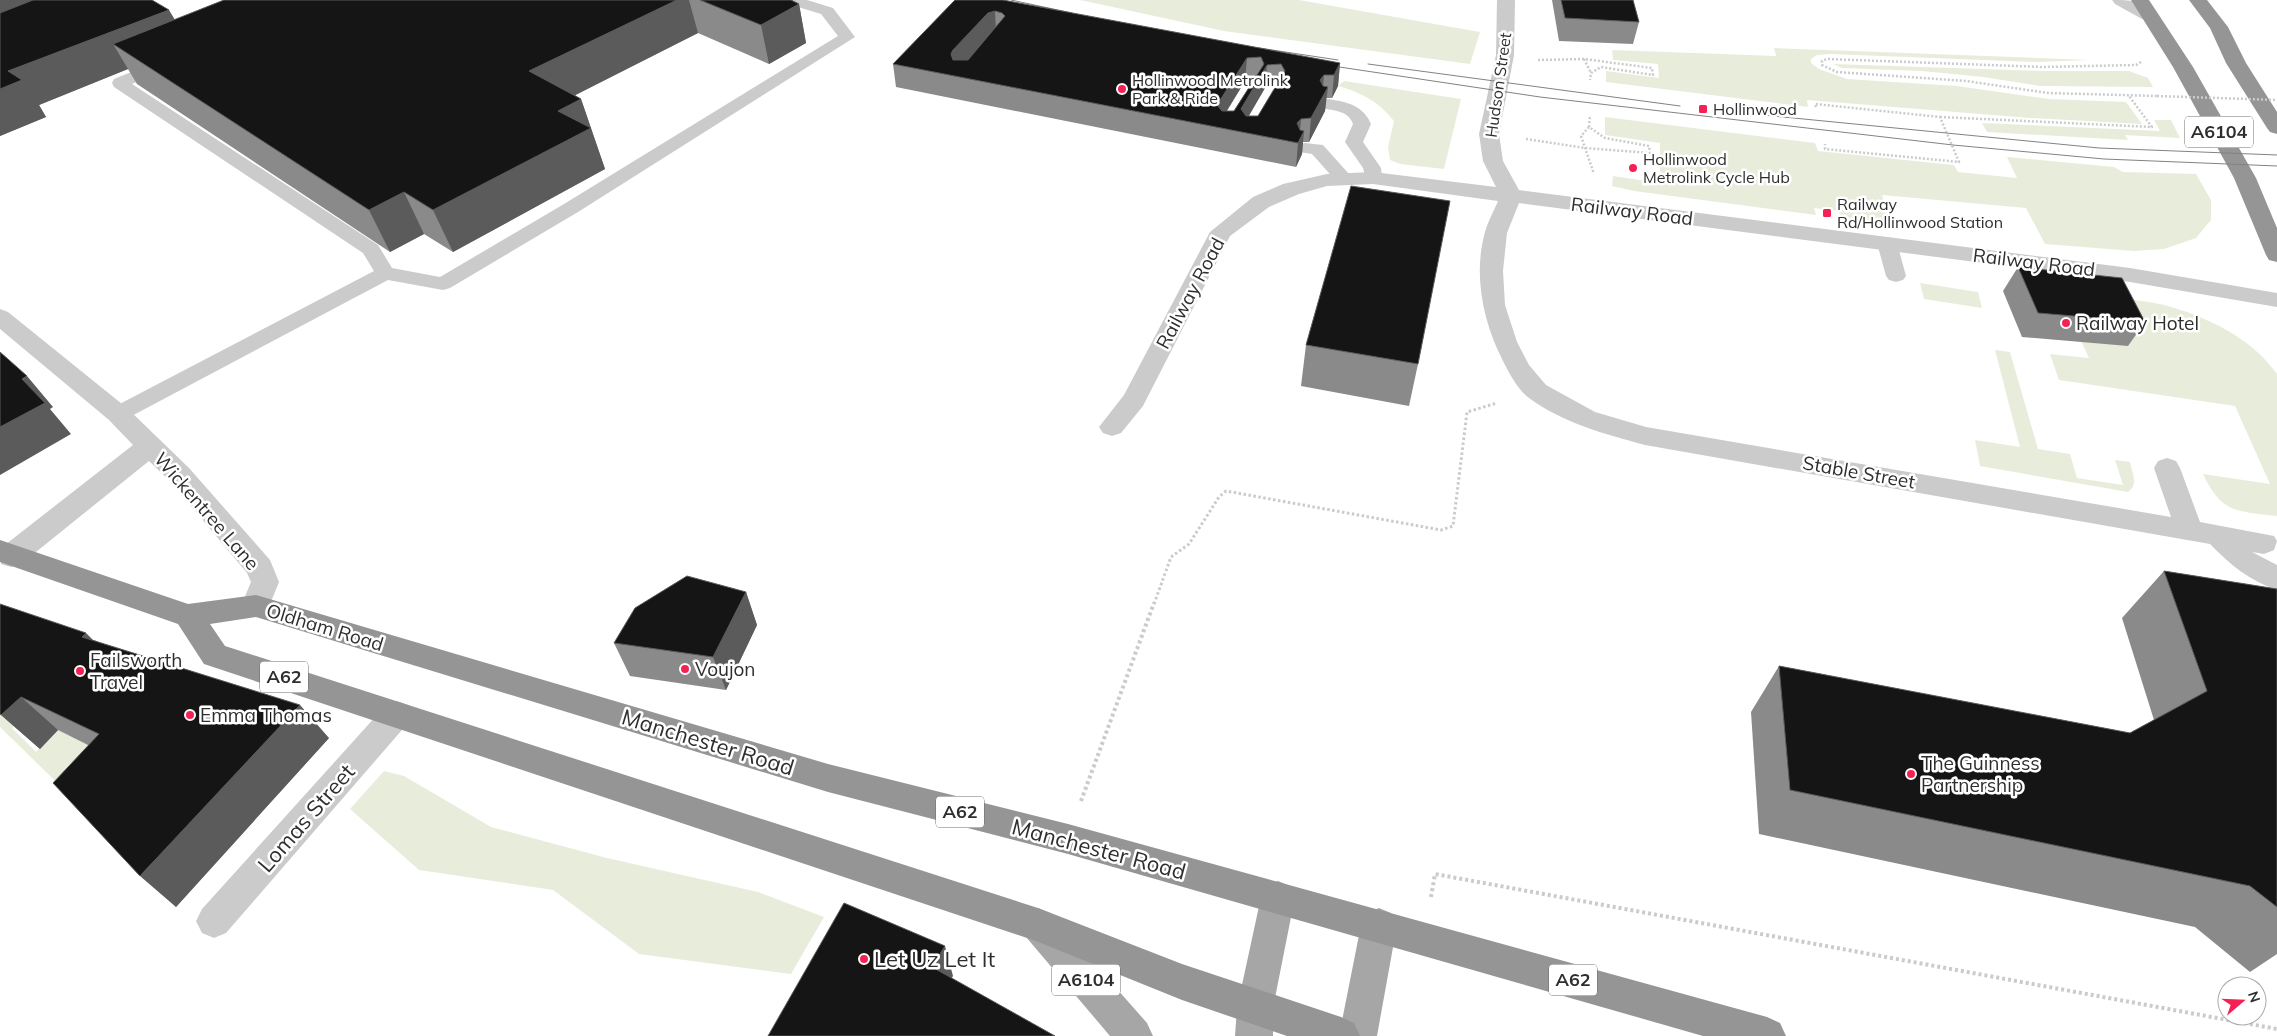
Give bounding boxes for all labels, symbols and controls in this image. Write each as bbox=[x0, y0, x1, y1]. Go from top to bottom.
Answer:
street label: Hudson Street bbox=[1481, 31, 1515, 139]
place label: Hollinwood Metrolink Park & Ride bbox=[1132, 70, 1289, 108]
marker: Hollinwood Metrolink Park & Ride bbox=[1116, 83, 1128, 95]
place label: Hollinwood bbox=[1713, 99, 1797, 119]
marker: Hollinwood bbox=[1697, 103, 1709, 115]
road number: A6104 bbox=[2185, 116, 2253, 148]
place label: Hollinwood Metrolink Cycle Hub bbox=[1643, 149, 1790, 187]
marker: Hollinwood Metrolink Cycle Hub bbox=[1627, 162, 1639, 174]
street label: Railway Road bbox=[1570, 192, 1694, 230]
place label: Railway Rd/Hollinwood Station bbox=[1837, 194, 2003, 232]
marker: Railway Rd/Hollinwood Station bbox=[1821, 207, 1833, 219]
street label: Railway Road bbox=[1151, 233, 1229, 353]
street label: Railway Road bbox=[1972, 243, 2096, 281]
place label: Railway Hotel bbox=[2076, 311, 2199, 335]
marker: Railway Hotel bbox=[2060, 317, 2072, 329]
street label: Wickentree Lane bbox=[149, 447, 265, 575]
street label: Stable Street bbox=[1801, 450, 1917, 494]
street label: Oldham Road bbox=[263, 598, 387, 656]
place label: Failsworth Travel bbox=[90, 648, 182, 694]
place label: Voujon bbox=[695, 657, 755, 681]
road number: A62 bbox=[260, 662, 308, 692]
marker: Voujon bbox=[679, 663, 691, 675]
marker: Failsworth Travel bbox=[74, 665, 86, 677]
street label: Manchester Road bbox=[618, 702, 798, 782]
place label: Emma Thomas bbox=[200, 703, 332, 727]
marker: Emma Thomas bbox=[184, 709, 196, 721]
place label: The Guinness Partnership bbox=[1921, 751, 2040, 797]
street label: Lomas Street bbox=[251, 758, 361, 878]
marker: The Guinness Partnership bbox=[1905, 768, 1917, 780]
road number: A62 bbox=[936, 796, 984, 828]
street label: Manchester Road bbox=[1009, 812, 1189, 886]
place label: Let Uz Let It bbox=[874, 945, 995, 973]
marker: Let Uz Let It bbox=[858, 953, 870, 965]
road number: A6104 bbox=[1052, 964, 1120, 996]
road number: A62 bbox=[1549, 964, 1597, 996]
north arrow bbox=[2217, 976, 2267, 1026]
text: N bbox=[2244, 989, 2265, 1005]

